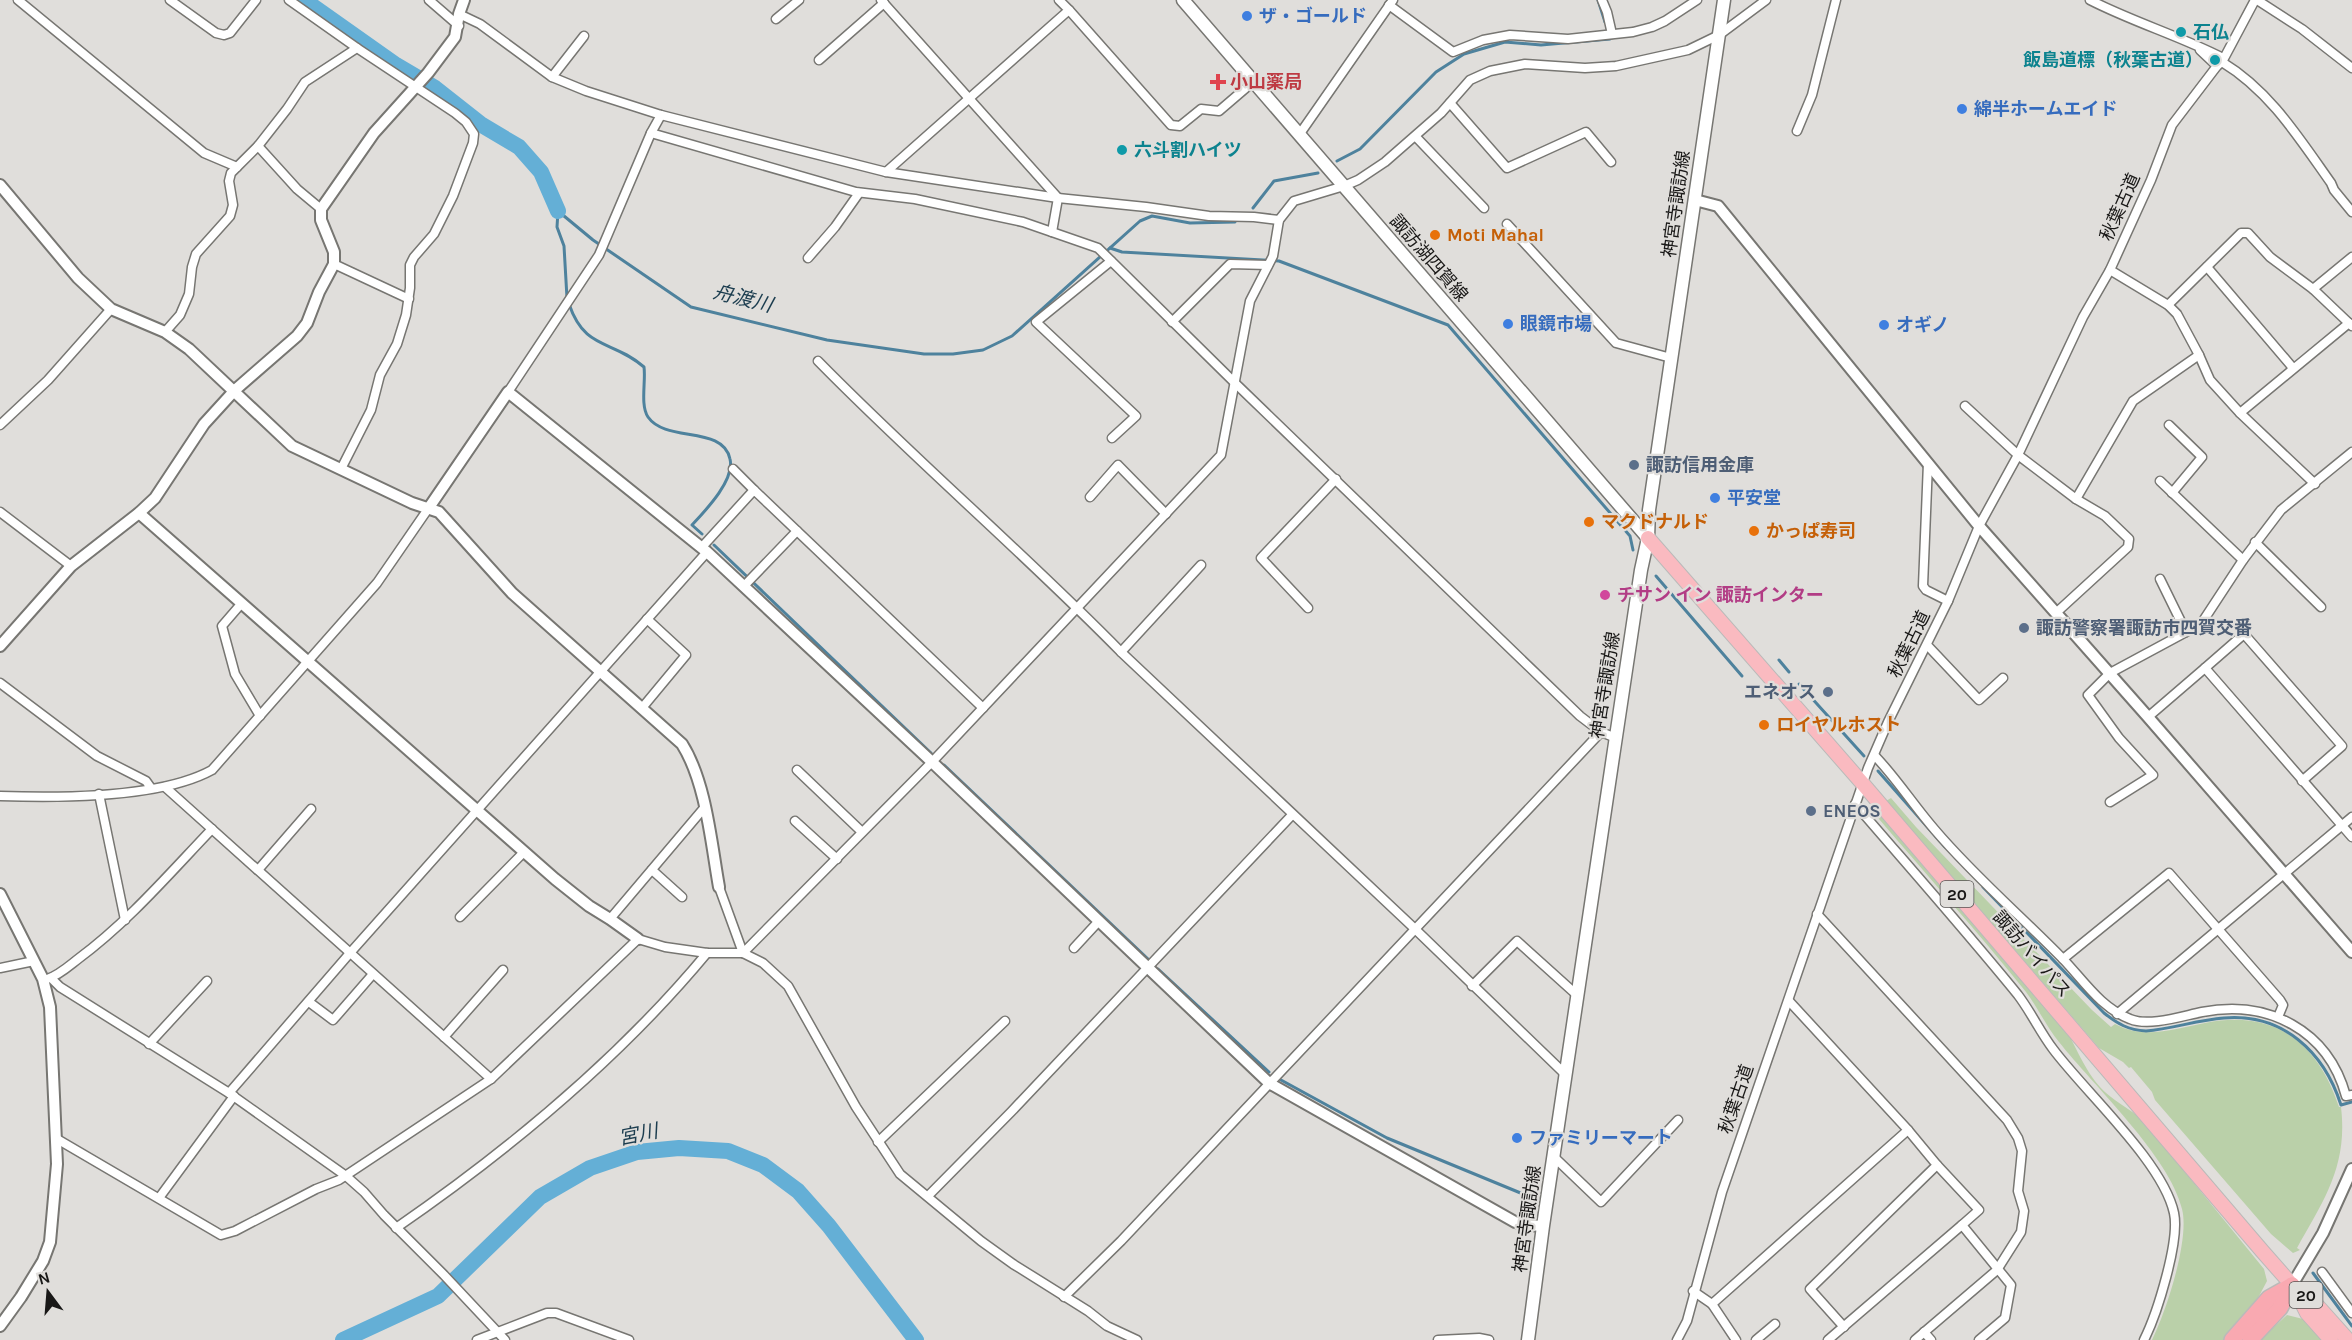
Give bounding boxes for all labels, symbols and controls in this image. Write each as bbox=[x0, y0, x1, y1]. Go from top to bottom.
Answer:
place label: ザ・ゴールド bbox=[1259, 5, 1367, 27]
marker: ザ・ゴールド bbox=[1240, 9, 1254, 23]
place label: 石仏 bbox=[2193, 21, 2229, 43]
marker: 石仏 bbox=[2174, 25, 2188, 39]
place label: 飯島道標（秋葉古道） bbox=[2023, 49, 2203, 71]
marker: 飯島道標（秋葉古道） bbox=[2208, 53, 2222, 67]
place label: 小山薬局 bbox=[1230, 71, 1302, 93]
marker: 小山薬局 bbox=[1211, 75, 1225, 89]
place label: 綿半ホームエイド bbox=[1974, 98, 2117, 120]
marker: 綿半ホームエイド bbox=[1955, 102, 1969, 116]
place label: 六斗割ハイツ bbox=[1134, 139, 1242, 161]
marker: 六斗割ハイツ bbox=[1115, 143, 1129, 157]
street label: 神宮寺諏訪線 bbox=[1658, 149, 1694, 259]
street label: 秋葉古道 bbox=[2095, 170, 2145, 244]
street label: 諏訪湖四賀線 bbox=[1385, 210, 1473, 306]
place label: Moti Mahal bbox=[1447, 224, 1544, 246]
marker: Moti Mahal bbox=[1428, 228, 1442, 242]
water label: 舟渡川 bbox=[711, 280, 777, 317]
place label: 眼鏡市場 bbox=[1520, 313, 1592, 335]
place label: オギノ bbox=[1896, 314, 1949, 336]
marker: 眼鏡市場 bbox=[1501, 317, 1515, 331]
marker: オギノ bbox=[1877, 318, 1891, 332]
place label: 諏訪信用金庫 bbox=[1646, 454, 1754, 476]
marker: 諏訪信用金庫 bbox=[1627, 458, 1641, 472]
place label: 平安堂 bbox=[1727, 487, 1781, 509]
marker: 平安堂 bbox=[1708, 491, 1722, 505]
place label: マクドナルド bbox=[1601, 511, 1709, 533]
marker: マクドナルド bbox=[1582, 515, 1596, 529]
place label: かっぱ寿司 bbox=[1766, 520, 1856, 542]
marker: かっぱ寿司 bbox=[1747, 524, 1761, 538]
place label: チサン イン 諏訪インター bbox=[1617, 584, 1824, 606]
marker: チサン イン 諏訪インター bbox=[1598, 588, 1612, 602]
street label: 秋葉古道 bbox=[1883, 607, 1935, 681]
place label: 諏訪警察署諏訪市四賀交番 bbox=[2036, 617, 2252, 639]
marker: 諏訪警察署諏訪市四賀交番 bbox=[2017, 621, 2031, 635]
street label: 神宮寺諏訪線 bbox=[1586, 630, 1624, 740]
place label: エネオス bbox=[1744, 681, 1816, 703]
marker: エネオス bbox=[1821, 685, 1835, 699]
place label: ロイヤルホスト bbox=[1776, 714, 1901, 736]
marker: ロイヤルホスト bbox=[1757, 718, 1771, 732]
place label: ENEOS bbox=[1823, 800, 1881, 822]
marker: ENEOS bbox=[1804, 804, 1818, 818]
road number: 20 bbox=[1940, 881, 1974, 907]
street label: 諏訪バイパス bbox=[1988, 906, 2076, 1002]
street label: 秋葉古道 bbox=[1714, 1061, 1758, 1137]
water label: 宮川 bbox=[616, 1119, 662, 1150]
place label: ファミリーマート bbox=[1529, 1127, 1673, 1149]
marker: ファミリーマート bbox=[1510, 1131, 1524, 1145]
street label: 神宮寺諏訪線 bbox=[1509, 1164, 1545, 1274]
north arrow bbox=[18, 1262, 78, 1322]
text: N bbox=[36, 1267, 52, 1289]
road number: 20 bbox=[2290, 1282, 2322, 1308]

